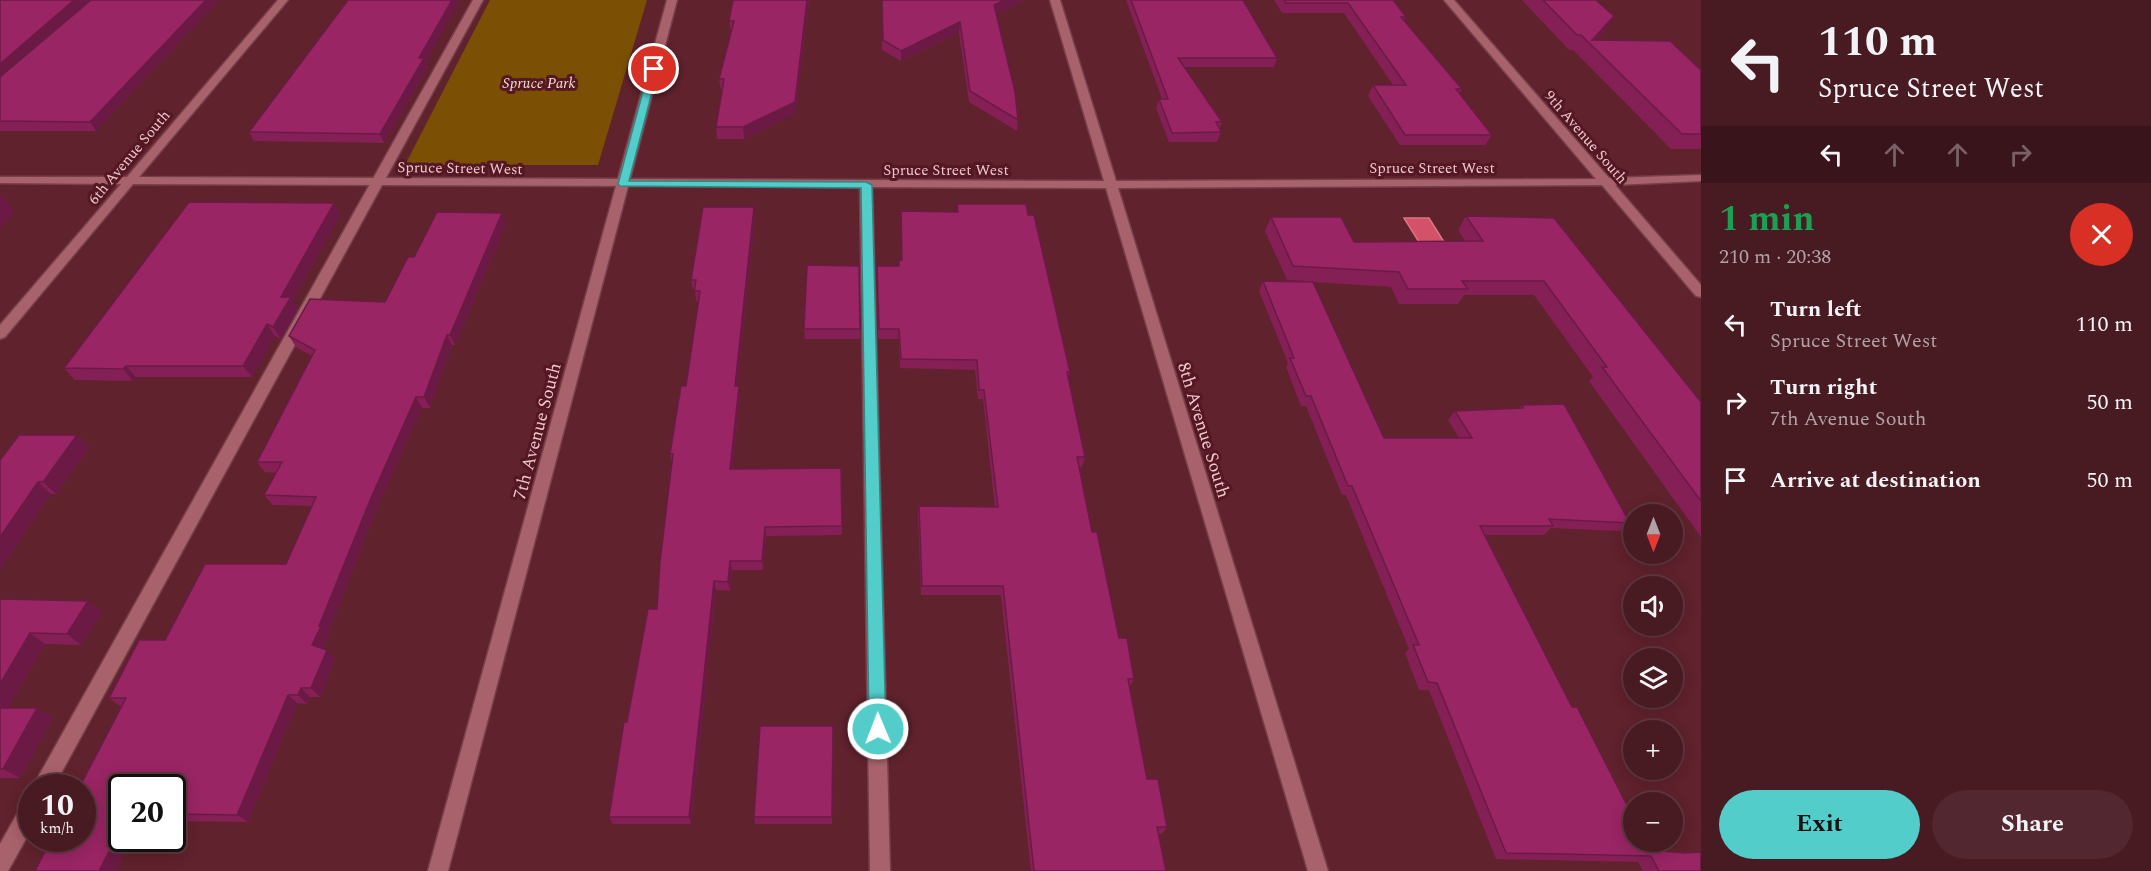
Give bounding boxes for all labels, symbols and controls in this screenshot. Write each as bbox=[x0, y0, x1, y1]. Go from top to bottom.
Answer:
text: 110 m bbox=[1818, 11, 1937, 74]
icon: left bbox=[1719, 24, 1797, 102]
pin bbox=[628, 43, 679, 94]
icon: arrive bbox=[637, 52, 670, 85]
text: Spruce Street West bbox=[1818, 68, 2044, 110]
park label: Spruce Park bbox=[502, 72, 576, 95]
street label: 9th Avenue South bbox=[1538, 85, 1633, 189]
street label: 6th Avenue South bbox=[83, 105, 176, 210]
icon: left bbox=[1815, 138, 1848, 171]
icon: ahead bbox=[1878, 138, 1911, 171]
icon: ahead bbox=[1941, 138, 1974, 171]
icon: right bbox=[2004, 138, 2037, 171]
street label: Spruce Street West bbox=[397, 156, 523, 181]
street label: Spruce Street West bbox=[1369, 157, 1495, 180]
street label: Spruce Street West bbox=[883, 159, 1009, 182]
text: 1 min bbox=[1719, 192, 1815, 247]
button: close bbox=[2070, 203, 2133, 266]
text: 210 m · 20:38 bbox=[1719, 242, 1831, 272]
text: Turn left bbox=[1770, 293, 1862, 326]
icon: left bbox=[1719, 308, 1752, 341]
text: 110 m bbox=[2076, 308, 2133, 341]
text: Spruce Street West bbox=[1770, 326, 1937, 356]
street label: 8th Avenue South bbox=[1170, 359, 1237, 501]
street label: 7th Avenue South bbox=[506, 360, 569, 503]
text: Turn right bbox=[1770, 371, 1877, 404]
icon: right bbox=[1719, 386, 1752, 419]
text: 50 m bbox=[2087, 386, 2133, 419]
text: 7th Avenue South bbox=[1770, 404, 1927, 434]
icon: arrive bbox=[1719, 464, 1752, 497]
text: Arrive at destination bbox=[1770, 464, 1981, 497]
text: 50 m bbox=[2087, 464, 2133, 497]
north arrow bbox=[1623, 504, 1683, 564]
map controls bbox=[1623, 504, 1683, 852]
button: sound bbox=[1623, 576, 1683, 636]
button: layers bbox=[1623, 648, 1683, 708]
position arrow bbox=[846, 697, 910, 761]
button: + bbox=[1623, 720, 1683, 780]
speed limit sign: 20 bbox=[108, 774, 186, 852]
text: 10 bbox=[40, 783, 74, 829]
button: Exit bbox=[1719, 790, 1920, 859]
button: Share bbox=[1932, 790, 2133, 859]
button: − bbox=[1623, 792, 1683, 852]
text: km/h bbox=[40, 817, 74, 840]

